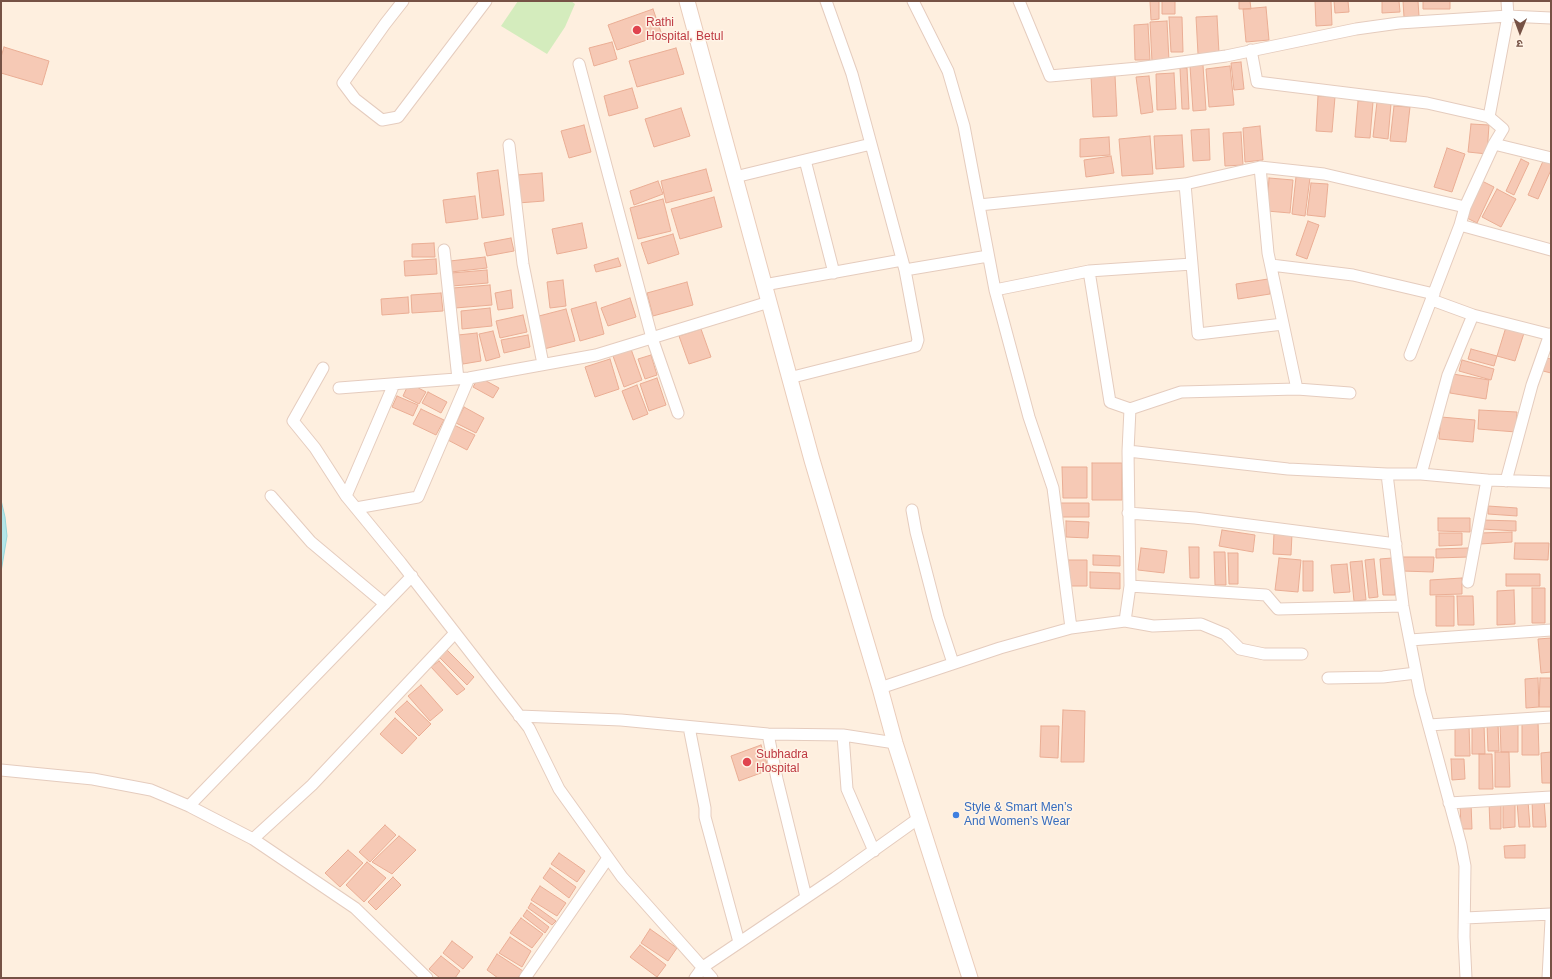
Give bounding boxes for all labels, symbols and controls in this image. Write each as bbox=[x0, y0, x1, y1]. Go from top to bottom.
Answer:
north arrow bbox=[1500, 12, 1540, 52]
place label: Rathi Hospital, Betul bbox=[646, 16, 723, 44]
marker: Rathi Hospital, Betul bbox=[631, 24, 643, 36]
text: उ bbox=[1516, 38, 1523, 50]
place label: Subhadra Hospital bbox=[756, 748, 808, 776]
marker: Subhadra Hospital bbox=[741, 756, 753, 768]
place label: Style & Smart Men’s And Women’s Wear bbox=[964, 801, 1072, 829]
marker: Style & Smart Men’s And Women’s Wear bbox=[951, 810, 961, 820]

